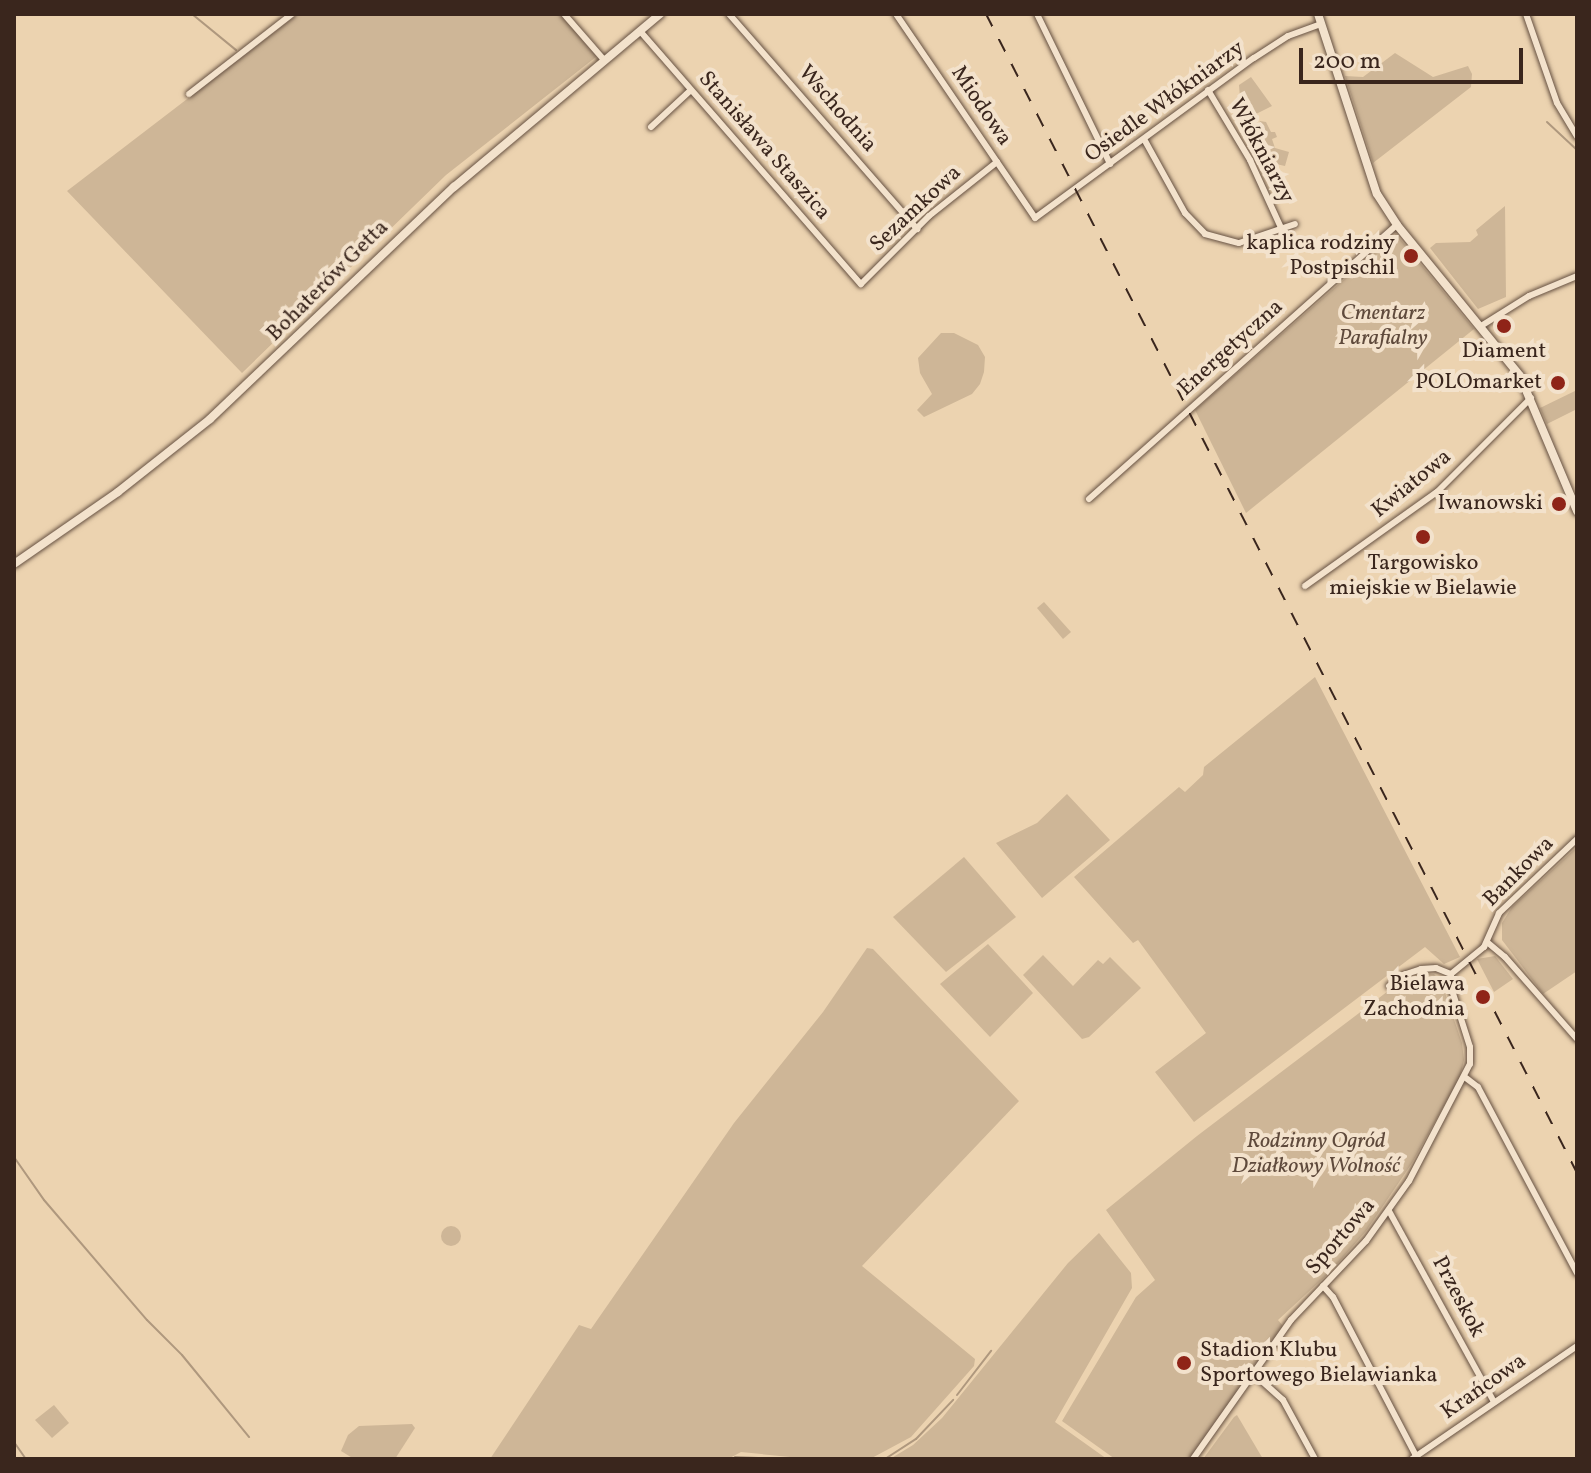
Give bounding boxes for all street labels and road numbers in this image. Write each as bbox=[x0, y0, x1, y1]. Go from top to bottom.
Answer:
street label: Osiedle Włókniarzy bbox=[1080, 35, 1250, 169]
street label: Wschodnia bbox=[792, 60, 882, 158]
street label: Miodowa bbox=[945, 61, 1017, 151]
street label: Stanisława Staszica bbox=[692, 66, 836, 226]
street label: Włókniarzy bbox=[1222, 94, 1300, 208]
street label: Sezamkowa bbox=[865, 160, 967, 258]
street label: Bohaterów Getta bbox=[262, 215, 394, 347]
street label: Energetyczna bbox=[1173, 294, 1289, 402]
street label: Kwiatowa bbox=[1367, 444, 1457, 524]
street label: Bankowa bbox=[1478, 831, 1560, 913]
street label: Sportowa bbox=[1301, 1193, 1381, 1281]
street label: Przeskok bbox=[1426, 1252, 1490, 1342]
street label: Krańcowa bbox=[1436, 1348, 1532, 1426]

